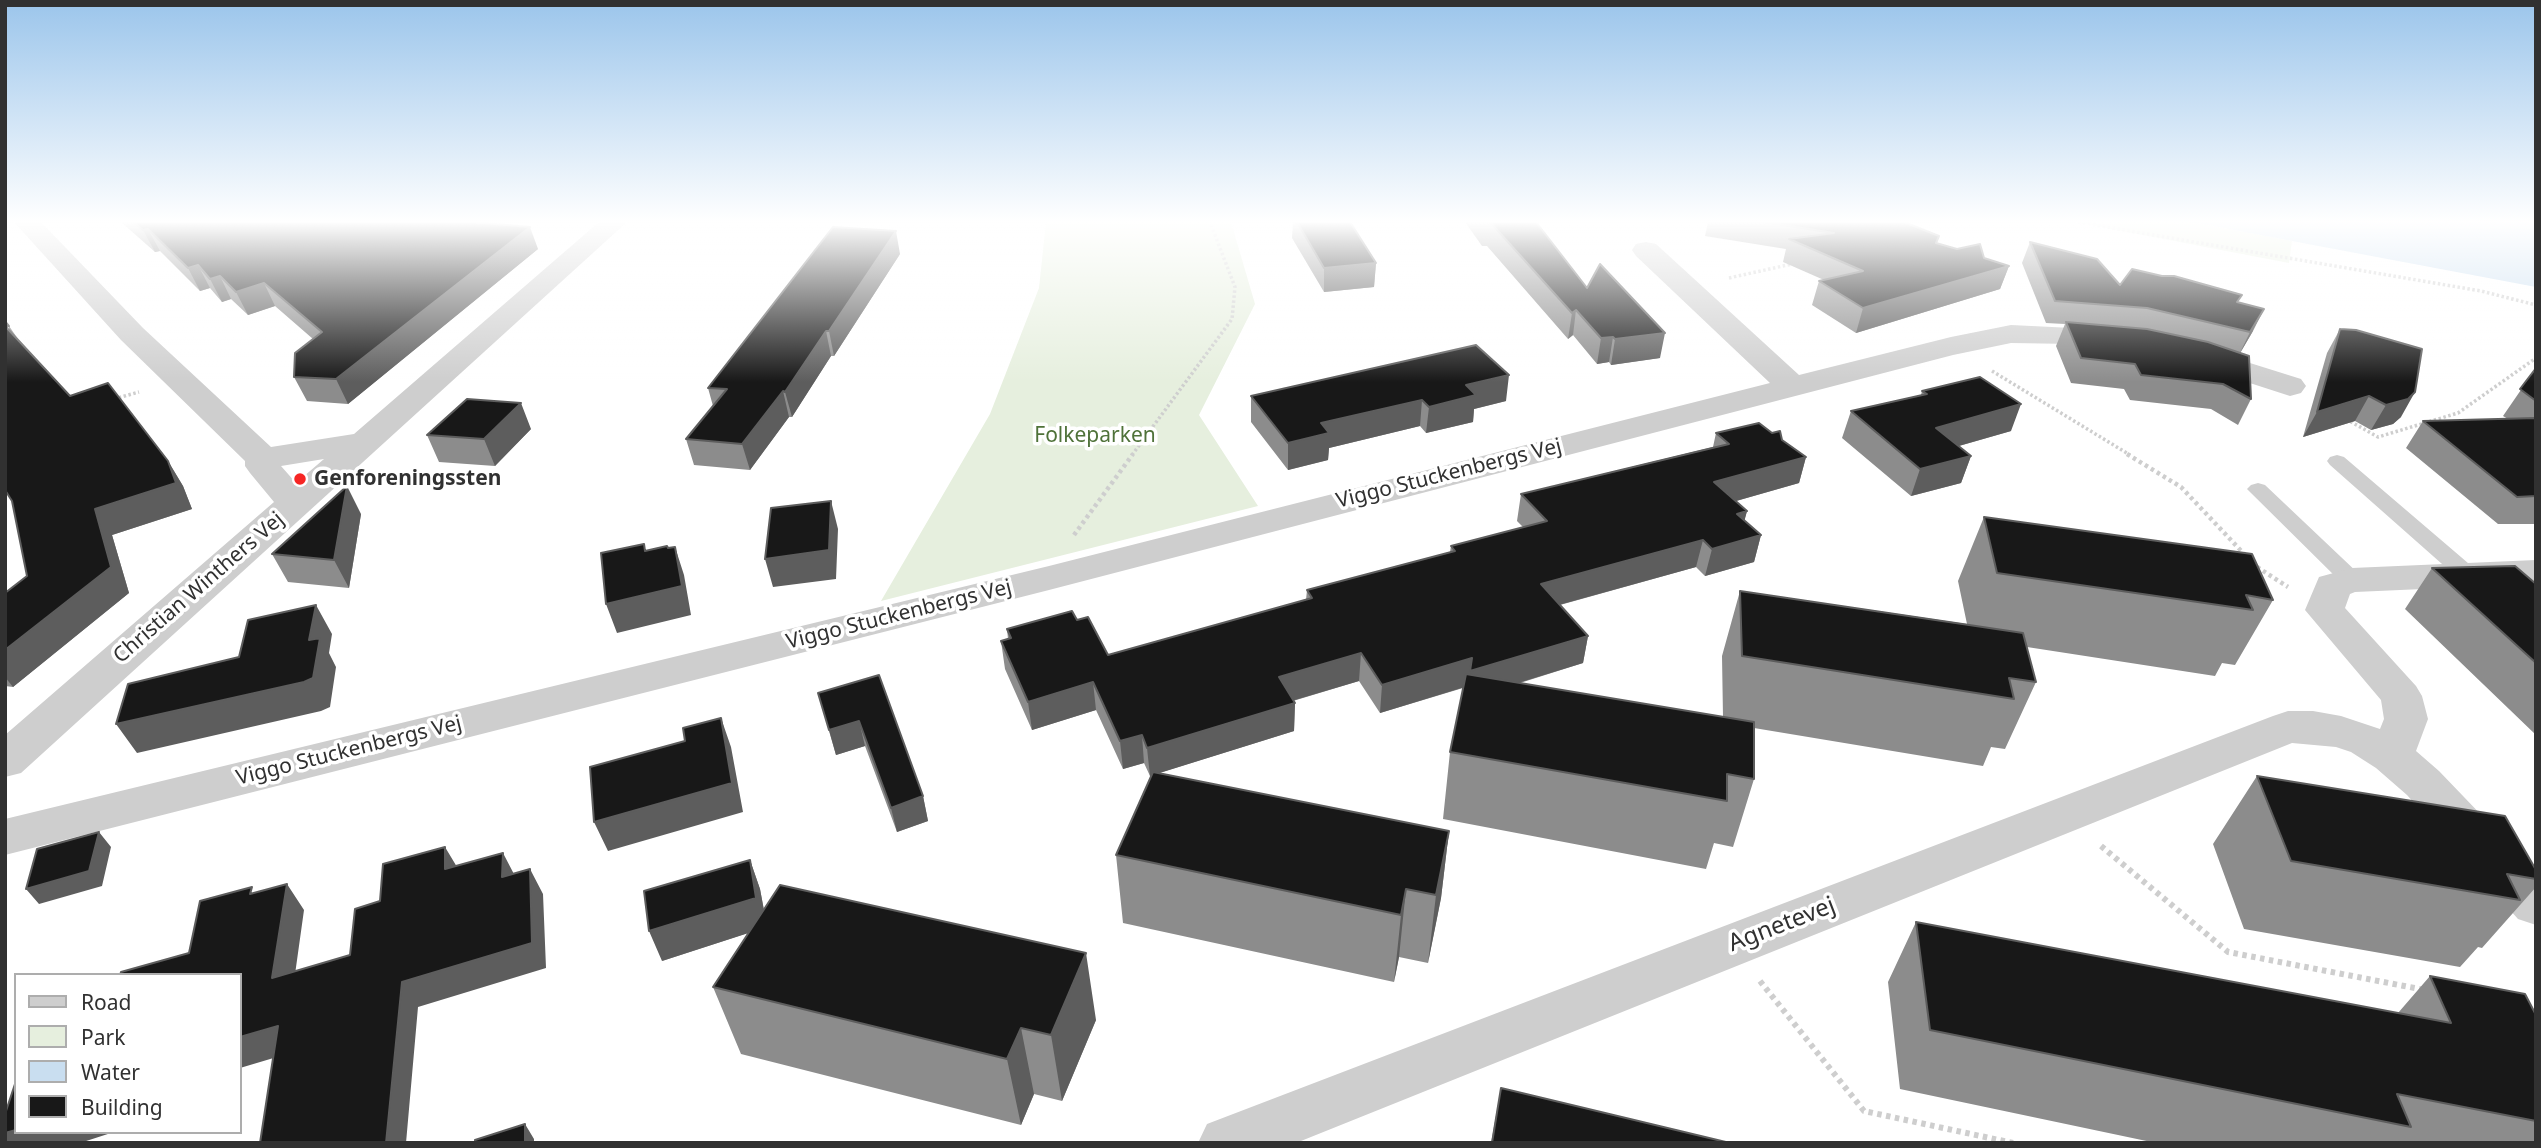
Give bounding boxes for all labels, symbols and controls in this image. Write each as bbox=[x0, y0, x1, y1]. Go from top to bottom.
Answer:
park label: Folkeparken bbox=[1034, 423, 1156, 449]
street label: Viggo Stuckenbergs Vej bbox=[1334, 434, 1564, 514]
place label: Genforeningssten bbox=[314, 466, 501, 492]
marker: Genforeningssten bbox=[292, 471, 308, 487]
street label: Christian Winthers Vej bbox=[109, 507, 289, 669]
street label: Viggo Stuckenbergs Vej bbox=[784, 575, 1014, 655]
street label: Viggo Stuckenbergs Vej bbox=[234, 711, 464, 791]
street label: Agnetevej bbox=[1725, 891, 1839, 959]
legend bbox=[14, 973, 242, 1134]
text: Road bbox=[81, 988, 131, 1016]
text: Park bbox=[81, 1023, 125, 1051]
text: Water bbox=[81, 1058, 140, 1086]
text: Building bbox=[81, 1093, 163, 1121]

